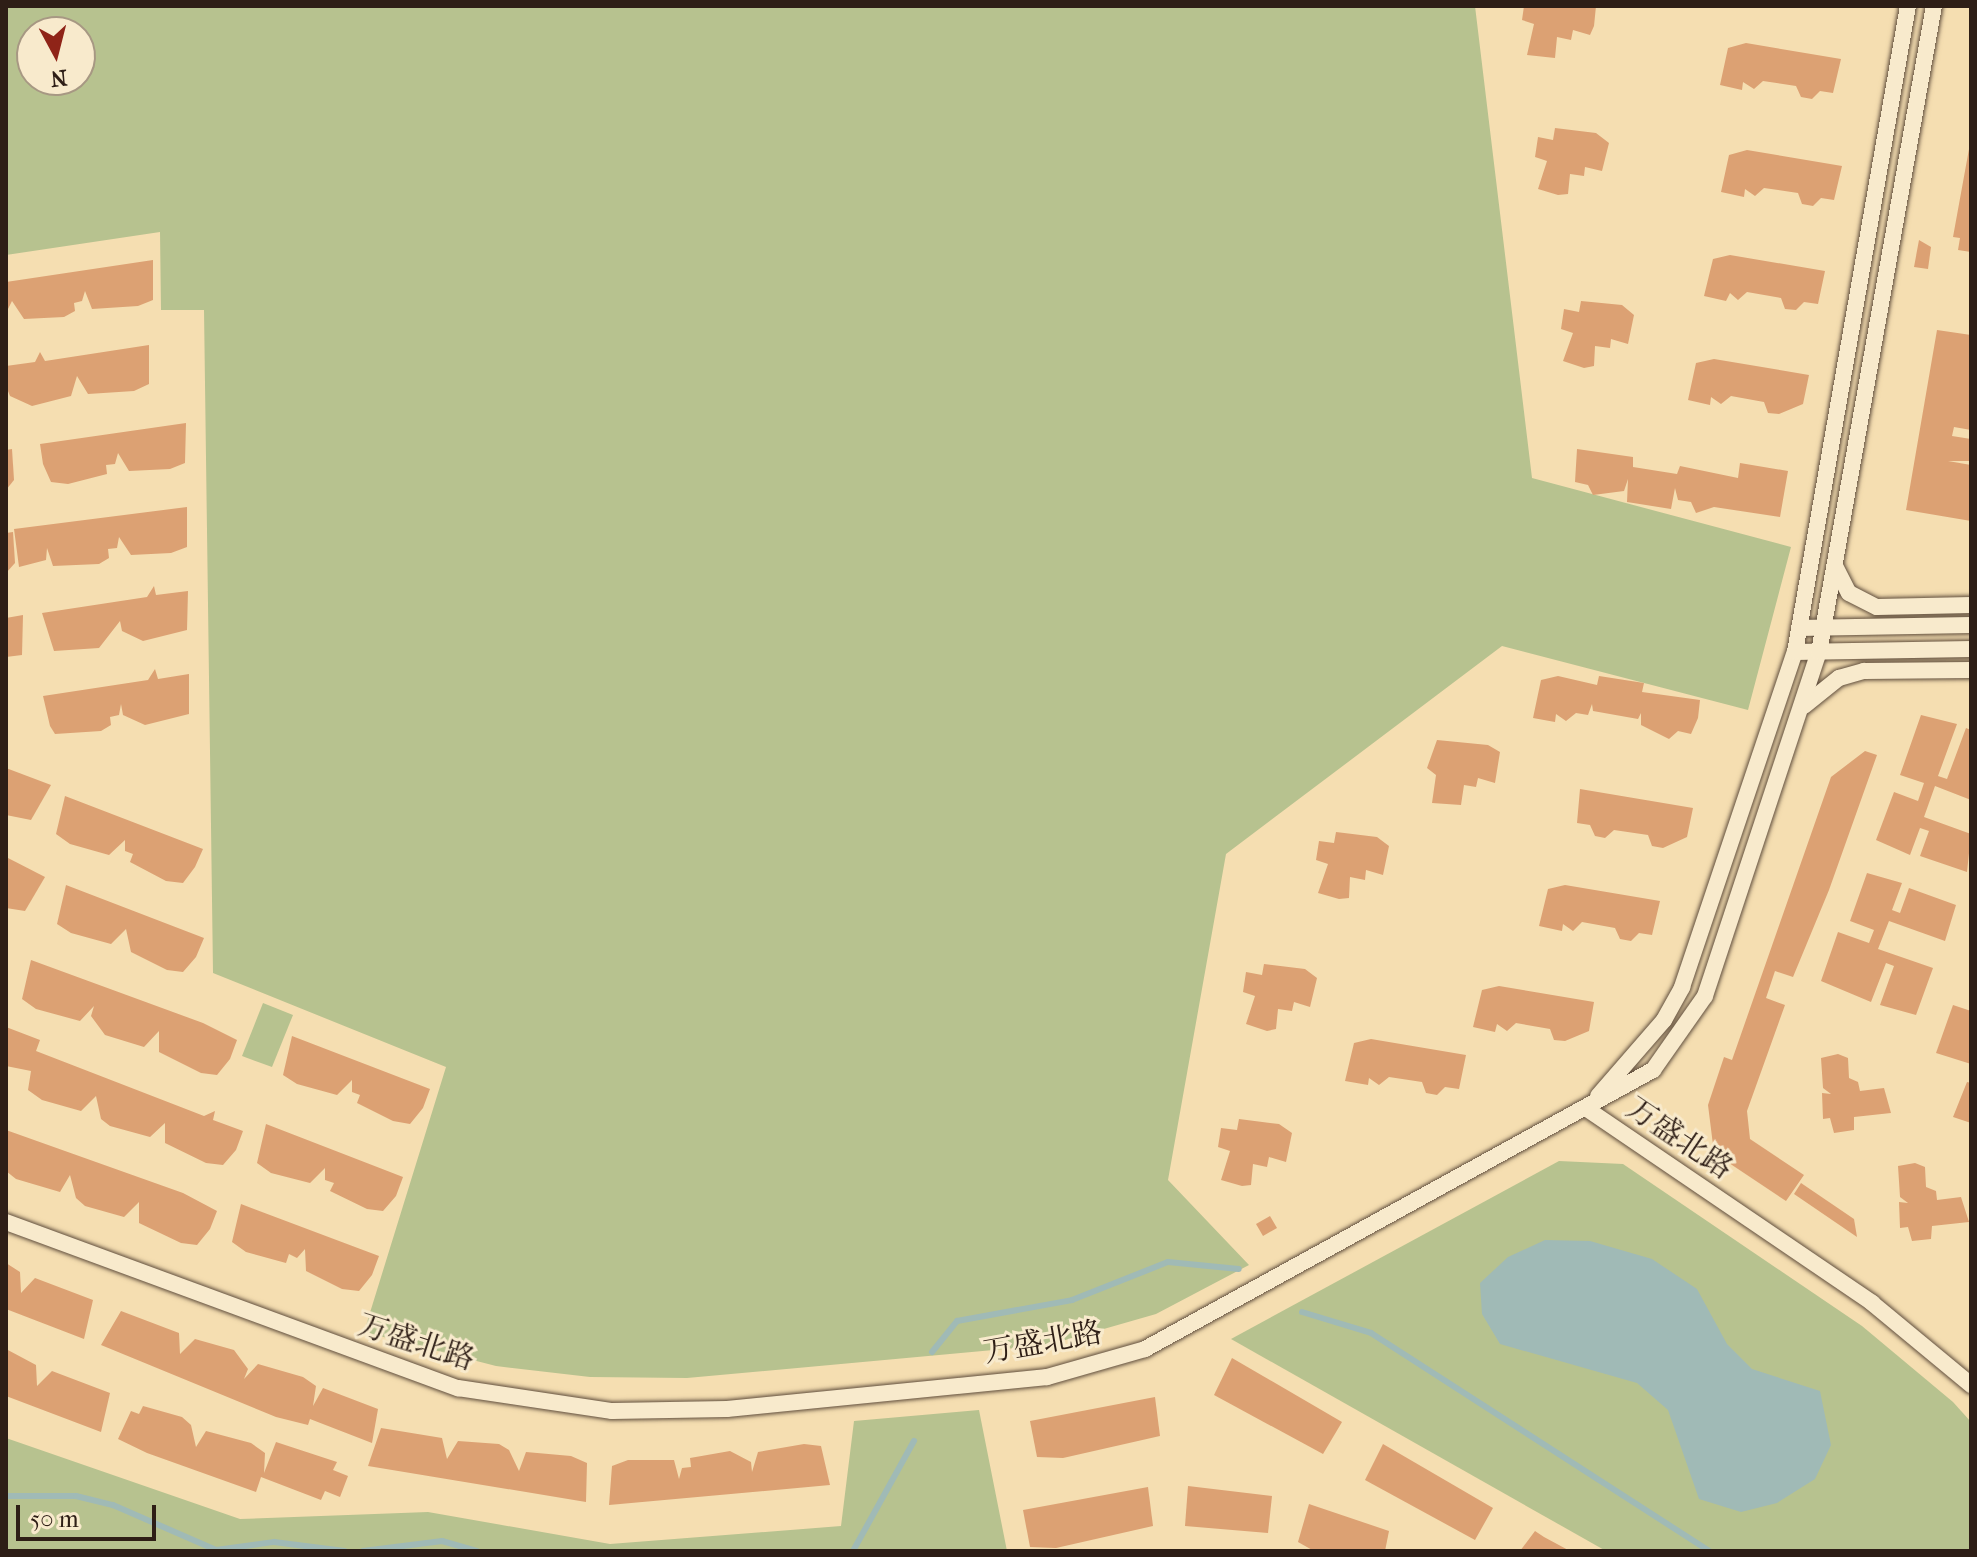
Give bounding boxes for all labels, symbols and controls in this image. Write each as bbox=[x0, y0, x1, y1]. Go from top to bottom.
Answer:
north arrow bbox=[16, 16, 96, 96]
text: N bbox=[49, 64, 69, 92]
street label: 万盛北路 bbox=[1619, 1091, 1739, 1187]
street label: 万盛北路 bbox=[353, 1307, 479, 1379]
street label: 万盛北路 bbox=[981, 1315, 1105, 1371]
scale bar bbox=[20, 1489, 160, 1539]
text: 50 m bbox=[30, 1505, 79, 1533]

